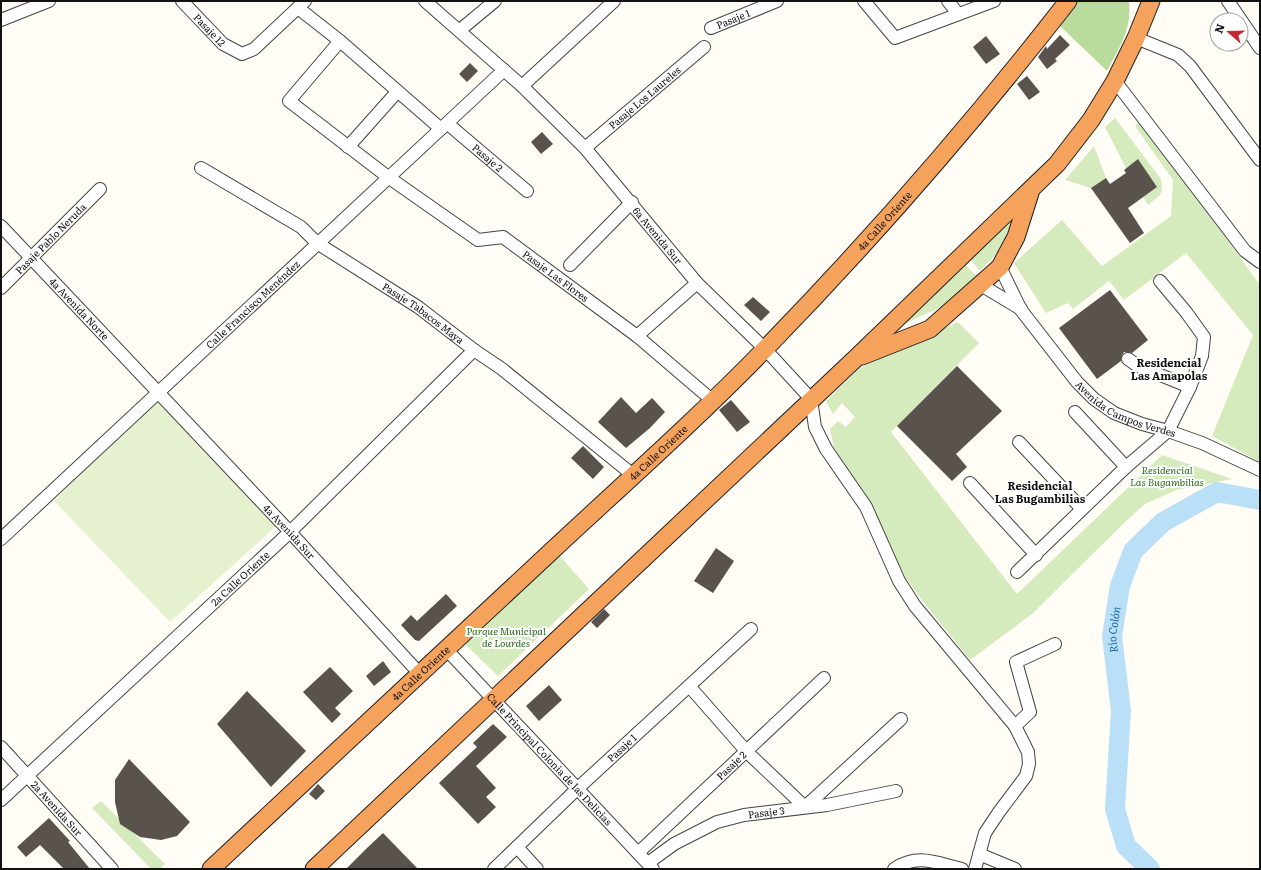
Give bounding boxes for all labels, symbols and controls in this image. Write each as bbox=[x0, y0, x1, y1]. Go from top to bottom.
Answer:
street label: Pasaje 1 bbox=[714, 5, 752, 32]
street label: Pasaje 12 bbox=[191, 10, 229, 49]
north arrow bbox=[1209, 12, 1249, 52]
text: N bbox=[1210, 21, 1228, 35]
street label: Pasaje Los Laureles bbox=[605, 62, 684, 132]
street label: Pasaje 2 bbox=[469, 140, 507, 175]
street label: 4a Calle Oriente bbox=[853, 188, 915, 254]
street label: Pasaje Pablo Neruda bbox=[11, 199, 90, 277]
street label: 6a Avenida Sur bbox=[630, 203, 686, 267]
street label: Pasaje Las Flores bbox=[520, 246, 592, 305]
street label: Calle Francisco Menéndez bbox=[202, 256, 303, 352]
street label: 4a Avenida Norte bbox=[46, 274, 113, 343]
street label: Pasaje Tabacos Maya bbox=[380, 278, 468, 347]
district label: Residencial Las Amapolas bbox=[1131, 354, 1208, 383]
street label: Avenida Campos Verdes bbox=[1072, 377, 1178, 440]
street label: 4a Calle Oriente bbox=[625, 421, 690, 483]
park label: Residencial Las Bugambilias bbox=[1130, 462, 1204, 489]
district label: Residencial Las Bugambilias bbox=[995, 477, 1086, 506]
street label: 4a Avenida Sur bbox=[260, 500, 319, 562]
street label: 2a Calle Oriente bbox=[207, 547, 272, 609]
water label: Río Colón bbox=[1103, 605, 1124, 654]
park label: Parque Municipal de Lourdes bbox=[466, 623, 546, 650]
street label: 4a Calle Oriente bbox=[388, 642, 453, 704]
street label: Calle Principal Colonia de las Delicias bbox=[484, 689, 616, 829]
street label: Pasaje 1 bbox=[603, 730, 639, 765]
street label: Pasaje 2 bbox=[712, 747, 749, 783]
street label: 2a Avenida Sur bbox=[28, 777, 87, 839]
street label: Pasaje 3 bbox=[747, 802, 786, 821]

